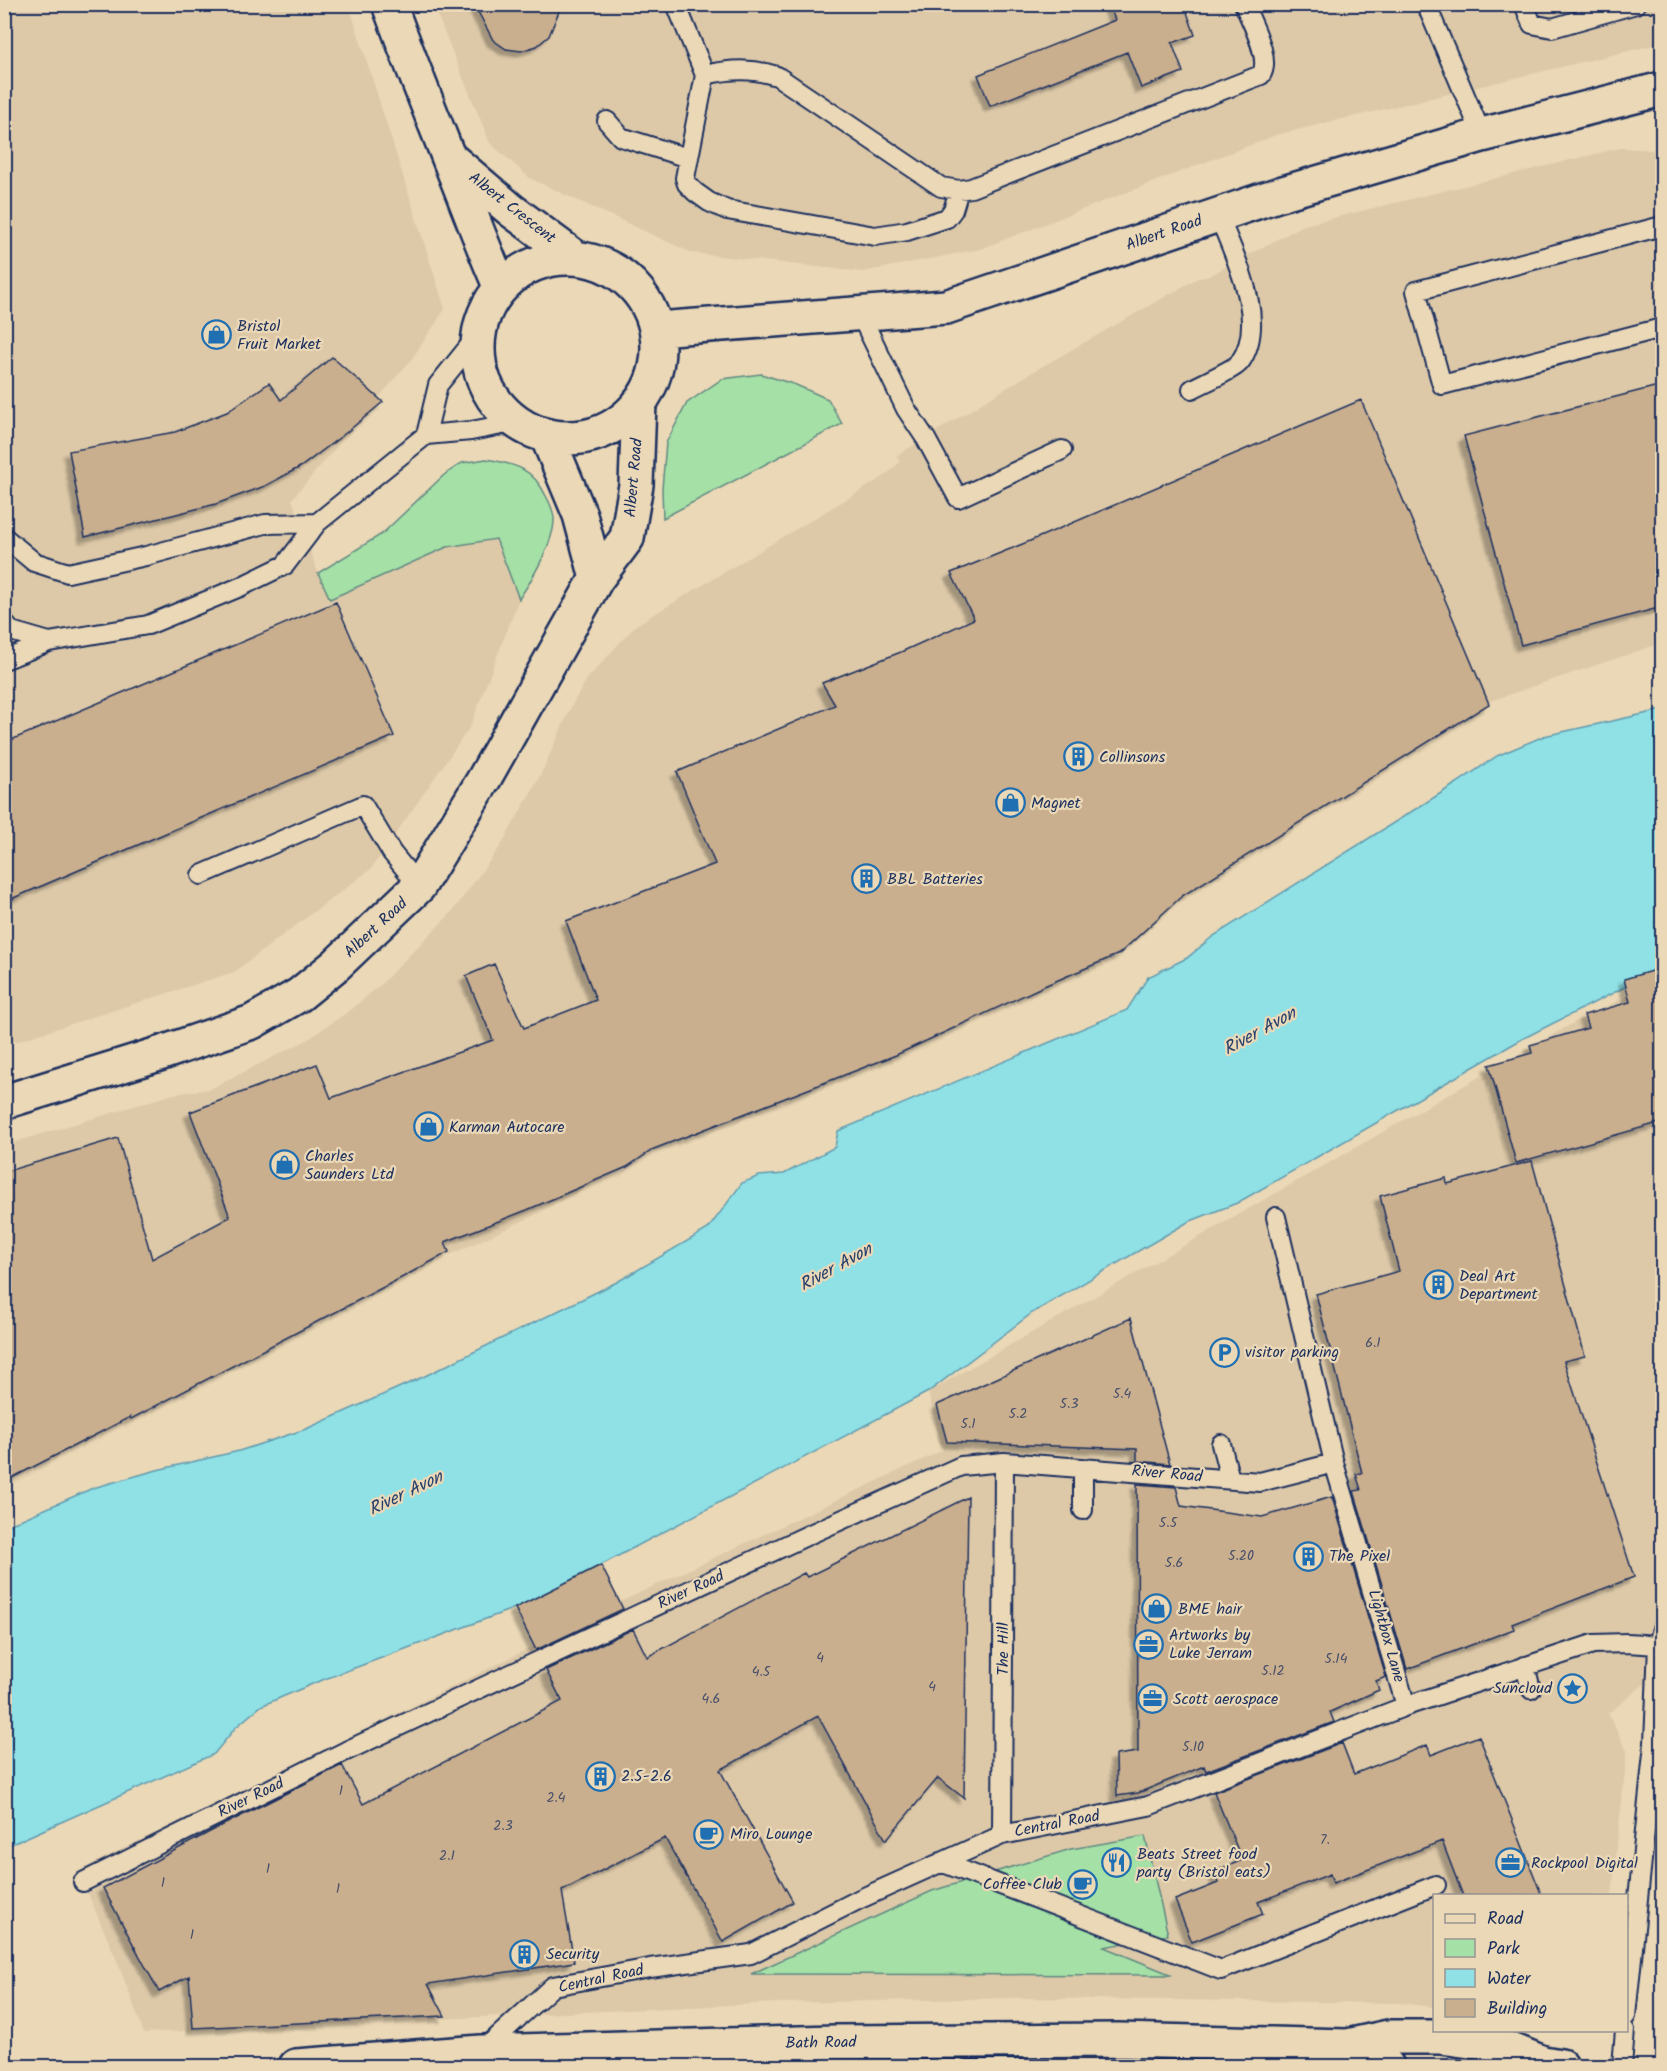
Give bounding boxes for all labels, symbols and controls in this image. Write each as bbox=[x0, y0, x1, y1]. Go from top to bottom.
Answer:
street label: Albert Crescent bbox=[463, 166, 562, 251]
street label: Albert Road bbox=[1122, 208, 1206, 258]
place label: Bristol Fruit Market bbox=[237, 314, 322, 357]
shop icon: Bristol Fruit Market bbox=[200, 319, 232, 351]
street label: Albert Road bbox=[618, 436, 650, 519]
building icon: Collinsons bbox=[1062, 741, 1094, 773]
place label: Collinsons bbox=[1099, 745, 1166, 770]
shop icon: Magnet bbox=[994, 787, 1026, 819]
place label: Magnet bbox=[1031, 791, 1081, 816]
building icon: BBL Batteries bbox=[850, 863, 882, 895]
place label: BBL Batteries bbox=[887, 867, 983, 892]
street label: Albert Road bbox=[339, 891, 414, 964]
water label: River Avon bbox=[1218, 999, 1303, 1064]
shop icon: Karman Autocare bbox=[412, 1111, 444, 1143]
place label: Karman Autocare bbox=[449, 1115, 564, 1140]
place label: Charles Saunders Ltd bbox=[305, 1144, 395, 1187]
shop icon: Charles Saunders Ltd bbox=[268, 1149, 300, 1181]
water label: River Avon bbox=[794, 1235, 879, 1300]
place label: Deal Art Department bbox=[1459, 1264, 1539, 1307]
building icon: Deal Art Department bbox=[1422, 1269, 1454, 1301]
house number: 6.1 bbox=[1365, 1332, 1381, 1354]
parking icon: visitor parking bbox=[1208, 1336, 1240, 1368]
place label: visitor parking bbox=[1245, 1340, 1339, 1365]
house number: 5.4 bbox=[1113, 1383, 1132, 1405]
house number: 5.3 bbox=[1060, 1393, 1078, 1415]
house number: 5.2 bbox=[1009, 1403, 1027, 1425]
house number: 5.1 bbox=[960, 1413, 976, 1435]
street label: River Road bbox=[1131, 1458, 1204, 1490]
water label: River Avon bbox=[364, 1463, 450, 1525]
house number: 5.5 bbox=[1159, 1512, 1179, 1534]
building icon: The Pixel bbox=[1292, 1540, 1324, 1572]
place label: The Pixel bbox=[1329, 1544, 1390, 1569]
house number: 5.20 bbox=[1228, 1545, 1254, 1567]
house number: 5.6 bbox=[1165, 1552, 1183, 1574]
street label: River Road bbox=[654, 1563, 729, 1616]
street label: Lightbox Lane bbox=[1361, 1587, 1411, 1685]
shop icon: BME hair bbox=[1141, 1593, 1173, 1625]
place label: BME hair bbox=[1178, 1597, 1243, 1622]
street label: The Hill bbox=[991, 1622, 1016, 1676]
place label: Artworks by Luke Jerram bbox=[1169, 1623, 1252, 1666]
office icon: Artworks by Luke Jerram bbox=[1132, 1628, 1164, 1660]
house number: 4 bbox=[816, 1647, 824, 1669]
house number: 5.14 bbox=[1325, 1648, 1348, 1670]
house number: 5.12 bbox=[1261, 1660, 1285, 1682]
house number: 4.5 bbox=[752, 1661, 772, 1683]
place icon: Suncloud bbox=[1557, 1672, 1589, 1704]
house number: 4 bbox=[928, 1676, 936, 1698]
place label: Suncloud bbox=[1493, 1676, 1553, 1701]
office icon: Scott aerospace bbox=[1136, 1683, 1168, 1715]
place label: Scott aerospace bbox=[1173, 1687, 1278, 1712]
house number: 4.6 bbox=[702, 1688, 720, 1710]
house number: 5.10 bbox=[1182, 1736, 1204, 1758]
building icon: 2.5-2.6 bbox=[584, 1760, 616, 1792]
place label: 2.5-2.6 bbox=[621, 1764, 672, 1789]
street label: River Road bbox=[214, 1771, 289, 1825]
house number: 1 bbox=[339, 1780, 343, 1802]
house number: 2.4 bbox=[546, 1787, 566, 1809]
street label: Central Road bbox=[1012, 1803, 1103, 1845]
house number: 2.3 bbox=[493, 1815, 513, 1837]
cafe icon: Miro Lounge bbox=[693, 1818, 725, 1850]
place label: Miro Lounge bbox=[730, 1822, 812, 1847]
house number: 7. bbox=[1320, 1829, 1330, 1851]
place label: Beats Street food party (Bristol eats) bbox=[1136, 1842, 1271, 1885]
house number: 2.1 bbox=[439, 1845, 455, 1867]
restaurant icon: Beats Street food party (Bristol eats) bbox=[1100, 1847, 1132, 1879]
office icon: Rockpool Digital bbox=[1494, 1847, 1526, 1879]
place label: Rockpool Digital bbox=[1531, 1851, 1638, 1876]
house number: 1 bbox=[266, 1858, 270, 1880]
cafe icon: Coffee Club bbox=[1067, 1868, 1099, 1900]
house number: 1 bbox=[161, 1872, 165, 1894]
place label: Coffee Club bbox=[983, 1872, 1063, 1897]
house number: 1 bbox=[336, 1878, 340, 1900]
legend bbox=[1433, 1894, 1628, 2032]
text: Road bbox=[1487, 1905, 1524, 1934]
house number: 1 bbox=[190, 1924, 194, 1946]
text: Park bbox=[1487, 1935, 1520, 1964]
building icon: Security bbox=[509, 1938, 541, 1970]
place label: Security bbox=[546, 1942, 600, 1967]
street label: Central Road bbox=[556, 1958, 647, 2000]
text: Water bbox=[1487, 1965, 1532, 1994]
text: Building bbox=[1487, 1995, 1547, 2024]
street label: Bath Road bbox=[785, 2030, 858, 2056]

